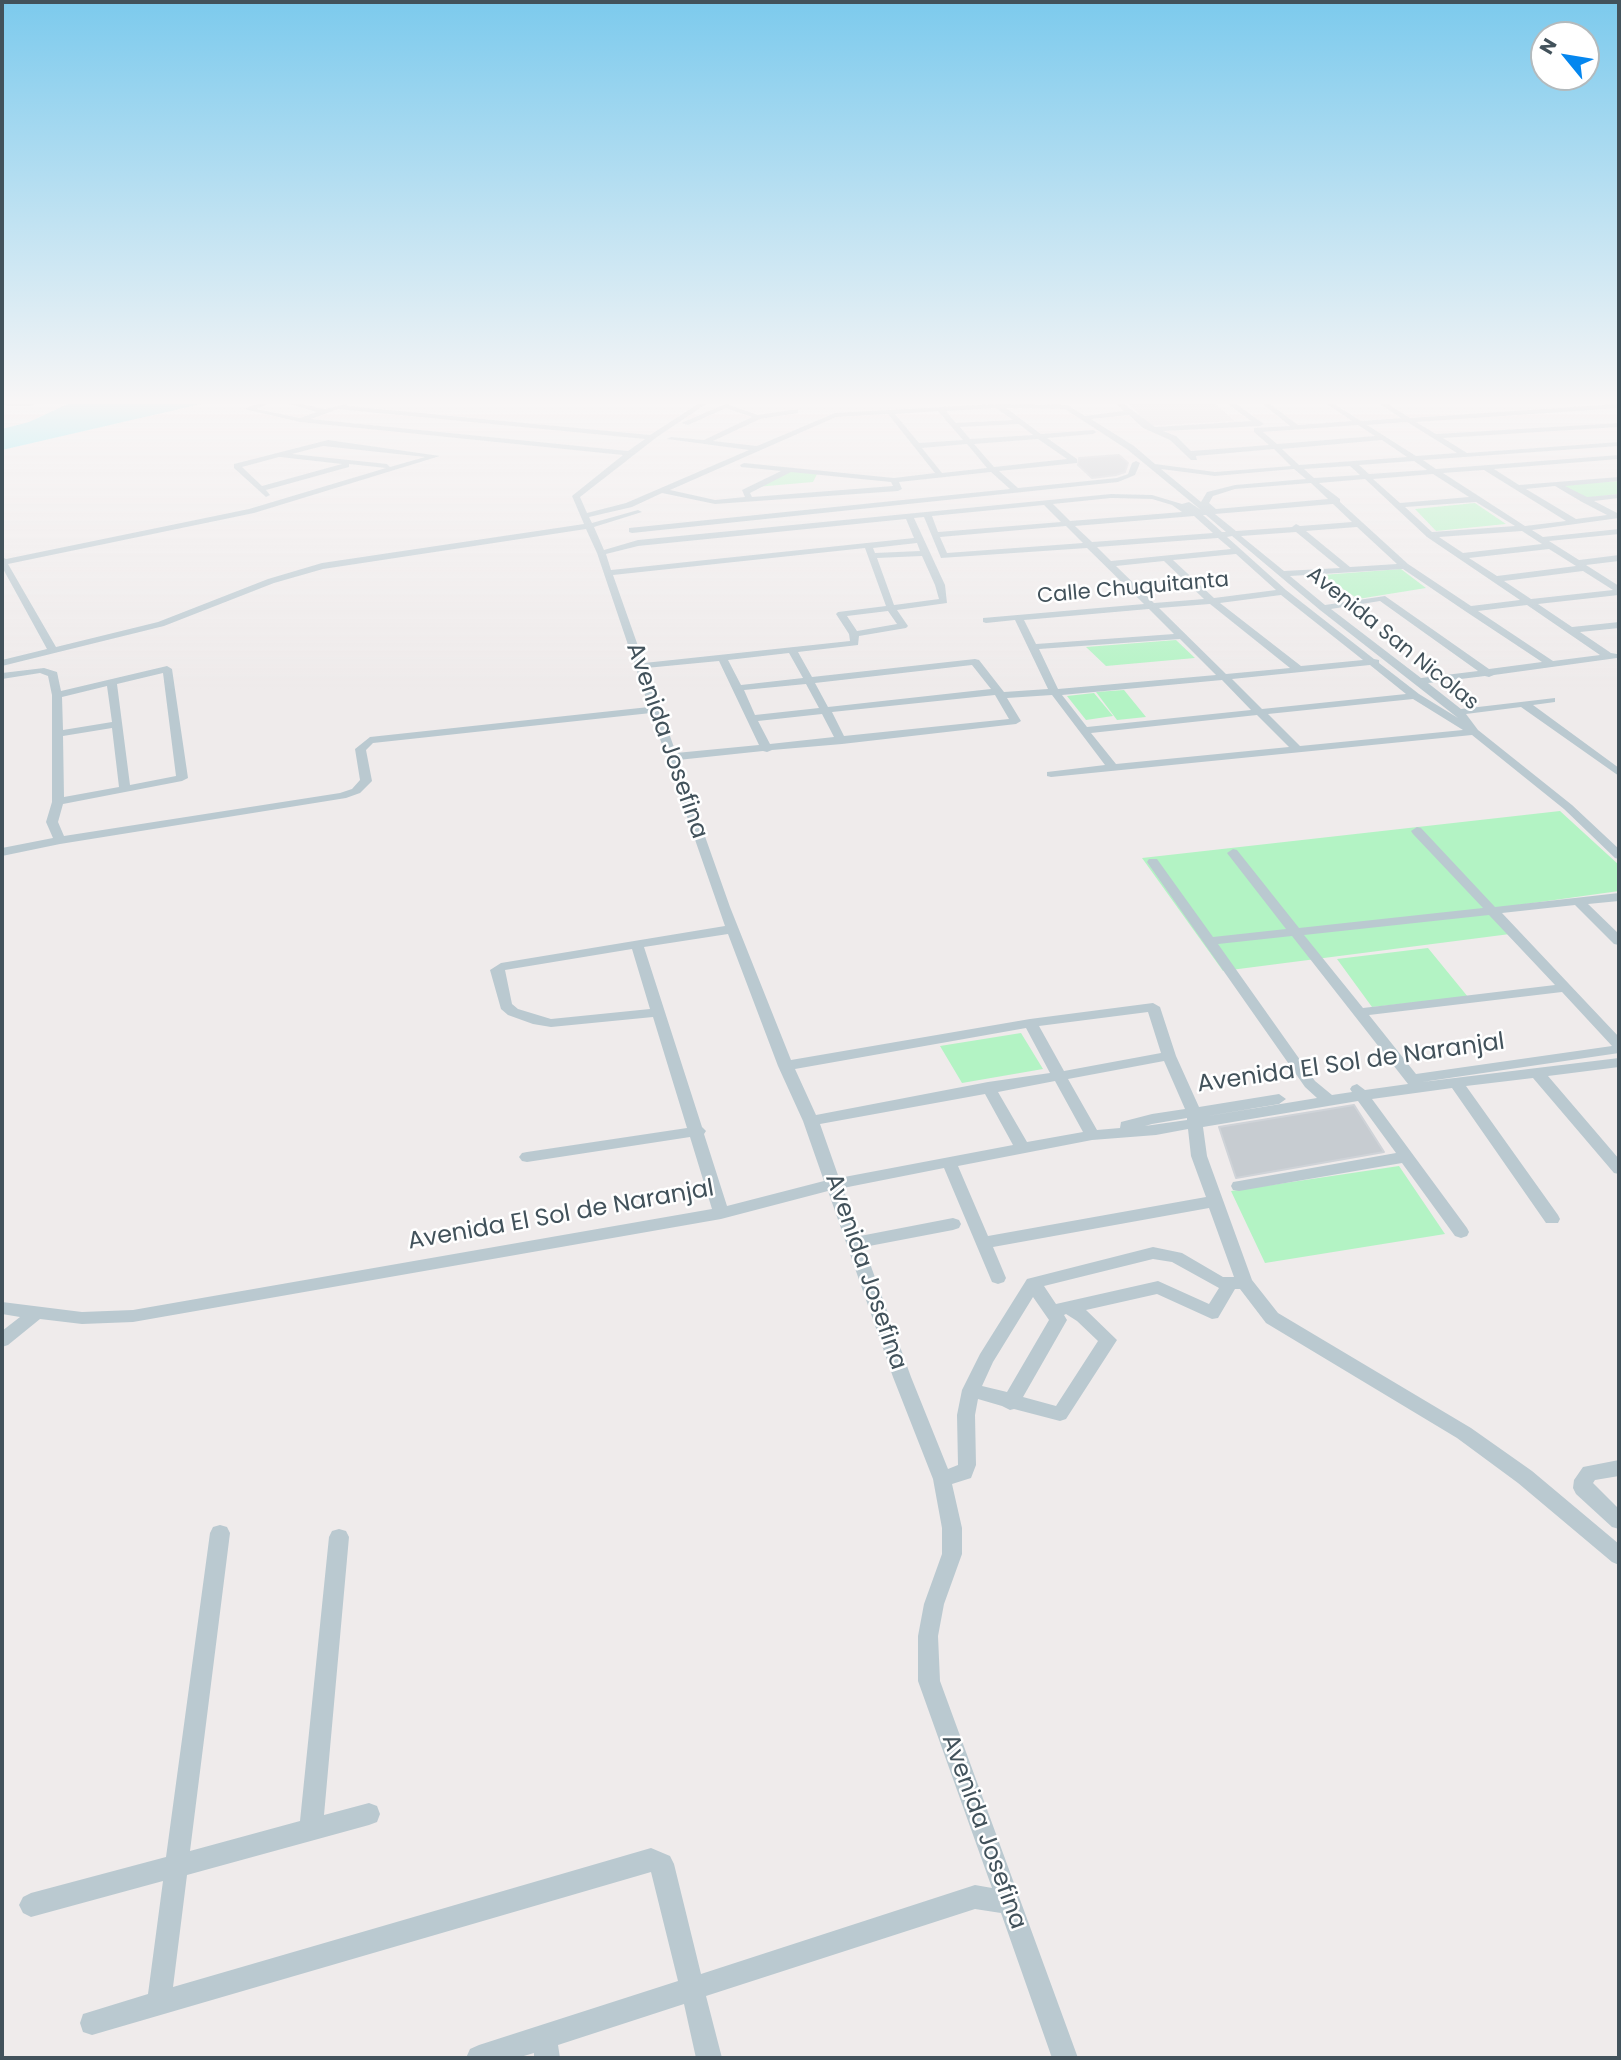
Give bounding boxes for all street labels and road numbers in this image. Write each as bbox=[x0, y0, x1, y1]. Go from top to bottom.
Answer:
street label: Avenida San Nicolas bbox=[1301, 562, 1483, 716]
street label: Calle Chuquitanta bbox=[1036, 568, 1230, 610]
street label: Avenida Josefina bbox=[619, 639, 713, 843]
street label: Avenida El Sol de Naranjal bbox=[1195, 1028, 1507, 1100]
street label: Avenida Josefina bbox=[818, 1170, 912, 1374]
street label: Avenida El Sol de Naranjal bbox=[406, 1175, 716, 1257]
street label: Avenida Josefina bbox=[934, 1731, 1032, 1933]

